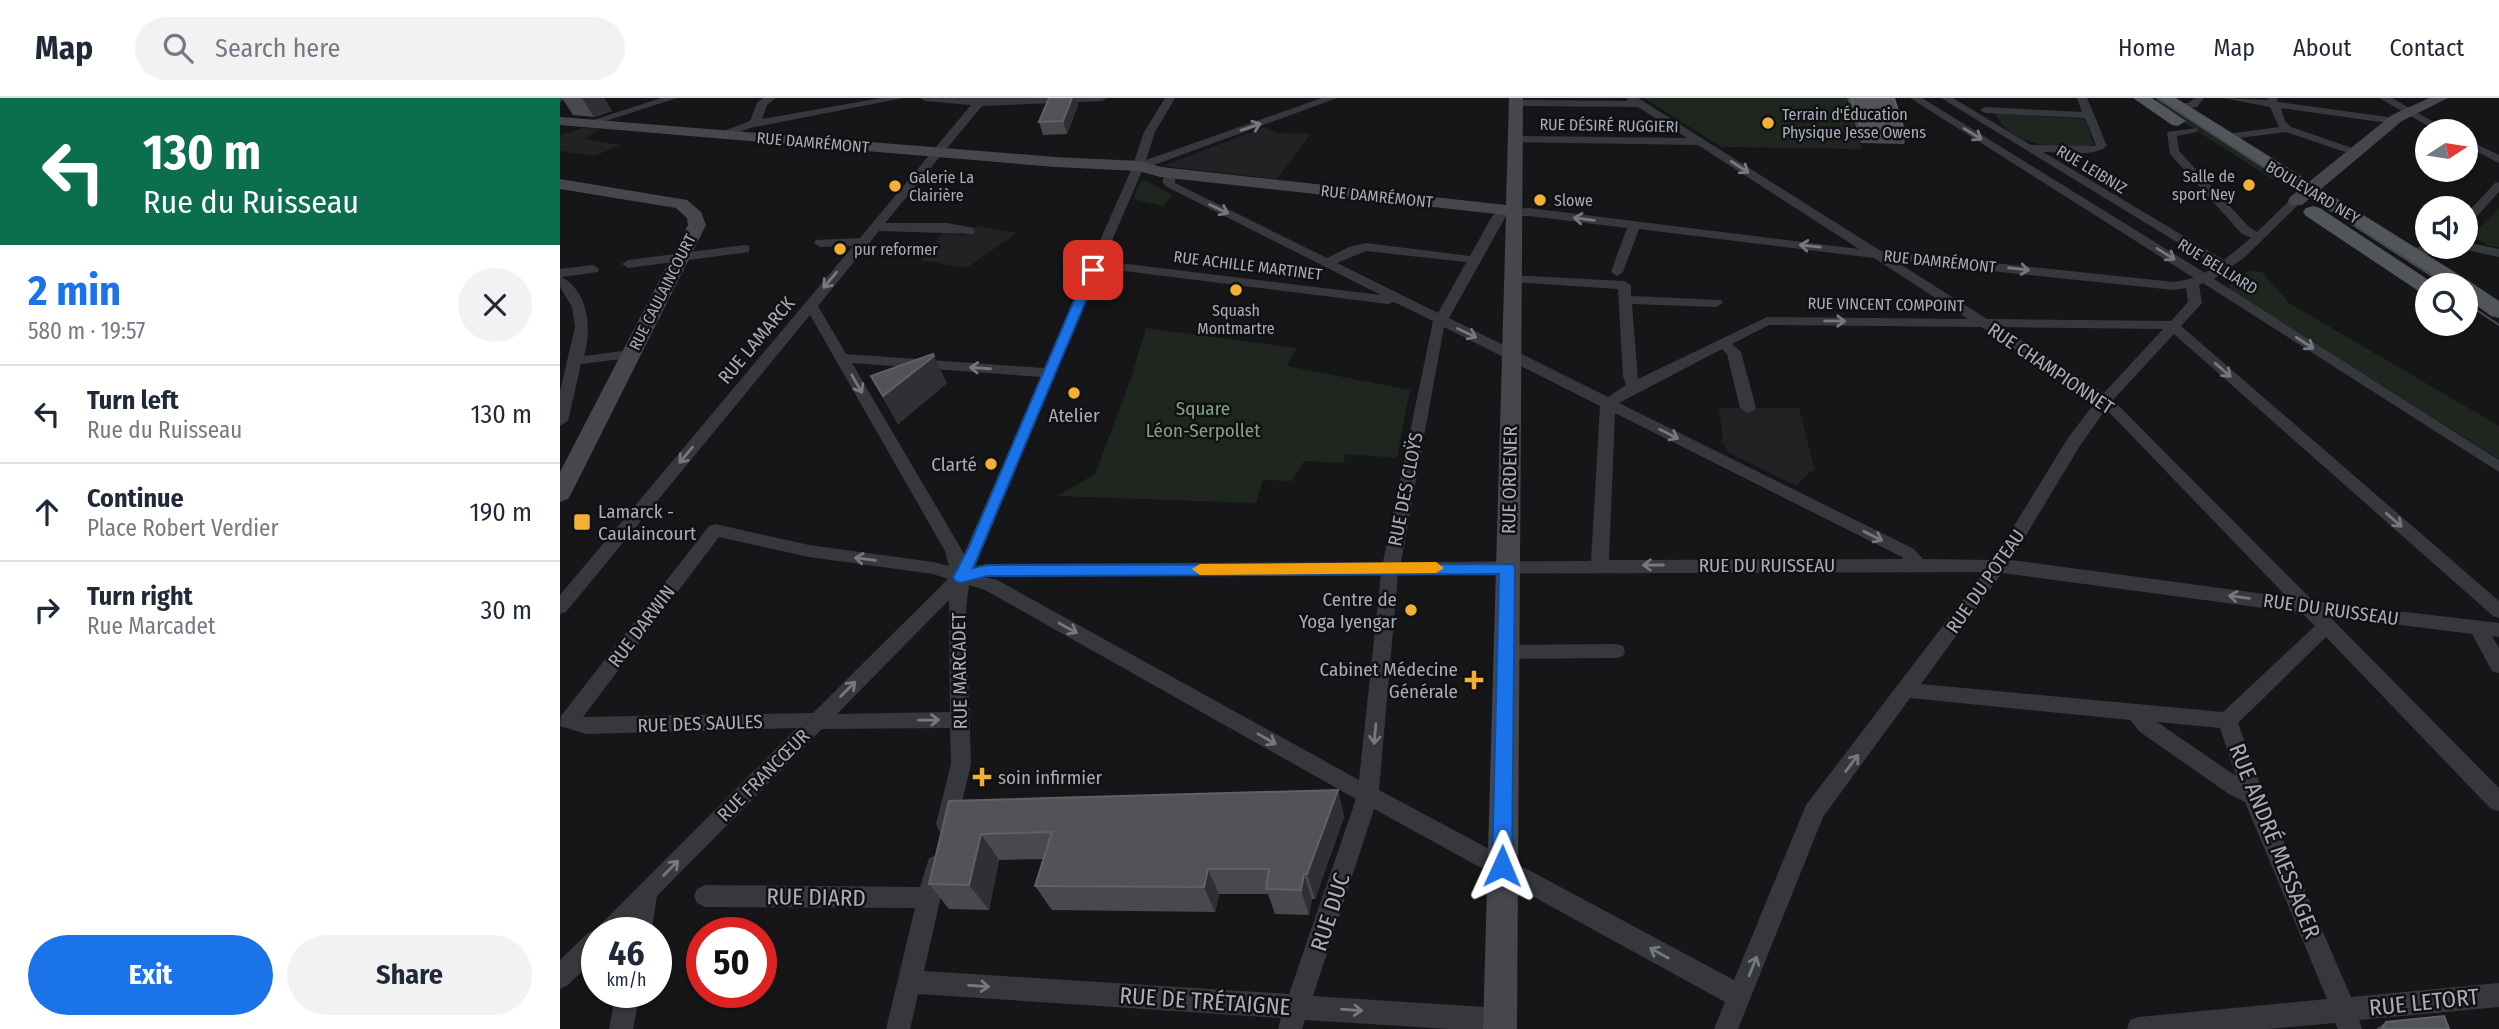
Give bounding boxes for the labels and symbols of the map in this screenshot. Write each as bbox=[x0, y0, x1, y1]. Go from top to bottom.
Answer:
place label: Terrain d'Éducation Physique Jesse Owens bbox=[1782, 105, 1926, 142]
street label: RUE DÉSIRÉ RUGGIERI bbox=[1539, 115, 1679, 136]
marker: Terrain d'Éducation Physique Jesse Owens bbox=[1760, 115, 1776, 131]
north arrow bbox=[2415, 119, 2478, 182]
one-way arrow bbox=[1239, 120, 1261, 132]
street label: RUE DAMRÉMONT bbox=[756, 128, 871, 157]
one-way arrow bbox=[1963, 128, 1983, 142]
street label: RUE LEIBNIZ bbox=[2053, 141, 2130, 198]
street label: BOULEVARD NEY bbox=[2262, 157, 2363, 228]
one-way arrow bbox=[1730, 160, 1749, 174]
place label: Salle de sport Ney bbox=[2172, 167, 2236, 204]
place label: Galerie La Clairière bbox=[909, 168, 974, 205]
marker: Salle de sport Ney bbox=[2241, 177, 2257, 193]
marker: Galerie La Clairière bbox=[887, 178, 903, 194]
street label: RUE DAMRÉMONT bbox=[1320, 181, 1435, 212]
place label: Slowe bbox=[1554, 191, 1593, 210]
marker: Slowe bbox=[1532, 192, 1548, 208]
one-way arrow bbox=[1208, 203, 1229, 217]
one-way arrow bbox=[1573, 213, 1596, 226]
street label: RUE CAULAINCOURT bbox=[625, 231, 700, 353]
street label: RUE BELLIARD bbox=[2174, 234, 2261, 298]
one-way arrow bbox=[1799, 239, 1822, 252]
place label: pur reformer bbox=[854, 240, 938, 259]
pin bbox=[1063, 240, 1123, 300]
marker: pur reformer bbox=[832, 241, 848, 257]
street label: RUE DAMRÉMONT bbox=[1883, 246, 1998, 277]
street label: RUE ACHILLE MARTINET bbox=[1173, 247, 1324, 284]
one-way arrow bbox=[2156, 248, 2176, 262]
one-way arrow bbox=[2007, 263, 2029, 276]
one-way arrow bbox=[823, 270, 838, 288]
marker: Squash Montmartre bbox=[1228, 282, 1244, 298]
street label: RUE LAMARCK bbox=[713, 291, 800, 389]
street label: RUE VINCENT COMPOINT bbox=[1807, 294, 1965, 315]
place label: Squash Montmartre bbox=[1197, 301, 1275, 338]
one-way arrow bbox=[1823, 314, 1846, 328]
street label: RUE CHAMPIONNET bbox=[1983, 318, 2118, 419]
one-way arrow bbox=[1456, 327, 1477, 340]
one-way arrow bbox=[2295, 335, 2314, 350]
one-way arrow bbox=[969, 361, 992, 374]
one-way arrow bbox=[2214, 362, 2232, 378]
one-way arrow bbox=[850, 374, 864, 394]
marker: Atelier bbox=[1066, 385, 1082, 401]
park label: Square Léon-Serpollet bbox=[1146, 397, 1261, 442]
place label: Atelier bbox=[1048, 404, 1100, 427]
street label: RUE ORDENER bbox=[1497, 426, 1522, 534]
one-way arrow bbox=[1659, 427, 1679, 441]
street label: RUE DES CLOŸS bbox=[1383, 430, 1428, 548]
one-way arrow bbox=[678, 445, 693, 463]
place label: Clarté bbox=[931, 453, 977, 476]
marker: Clarté bbox=[983, 456, 999, 472]
place label: Lamarck - Caulaincourt bbox=[598, 500, 697, 545]
one-way arrow bbox=[2385, 511, 2403, 527]
marker: Lamarck - Caulaincourt bbox=[572, 512, 592, 532]
street label: RUE DU POTEAU bbox=[1941, 525, 2030, 638]
one-way arrow bbox=[1862, 529, 1883, 543]
one-way arrow bbox=[854, 552, 877, 565]
street label: RUE DU RUISSEAU bbox=[1699, 554, 1835, 577]
one-way arrow bbox=[1642, 558, 1665, 572]
street label: RUE DARWIN bbox=[603, 581, 680, 672]
place label: Centre de Yoga Iyengar bbox=[1299, 588, 1397, 633]
street label: RUE DU RUISSEAU bbox=[2262, 589, 2400, 630]
one-way arrow bbox=[2228, 590, 2251, 603]
marker: Centre de Yoga Iyengar bbox=[1403, 602, 1419, 618]
street label: RUE MARCADET bbox=[947, 612, 972, 730]
one-way arrow bbox=[1057, 621, 1077, 635]
place label: Cabinet Médecine Générale bbox=[1319, 658, 1458, 703]
marker: Cabinet Médecine Générale bbox=[1464, 670, 1484, 690]
one-way arrow bbox=[840, 681, 857, 698]
street label: RUE DES SAULES bbox=[637, 710, 763, 737]
one-way arrow bbox=[918, 714, 941, 727]
one-way arrow bbox=[1368, 722, 1381, 745]
street label: RUE FRANCŒUR bbox=[712, 724, 814, 826]
one-way arrow bbox=[1256, 732, 1276, 746]
street label: RUE ANDRÉ MESSAGER bbox=[2223, 739, 2328, 943]
one-way arrow bbox=[1844, 754, 1859, 773]
place label: soin infirmier bbox=[998, 766, 1103, 789]
marker: soin infirmier bbox=[972, 767, 992, 787]
position arrow bbox=[1465, 829, 1539, 903]
one-way arrow bbox=[662, 859, 679, 876]
street label: RUE DUC bbox=[1304, 869, 1356, 955]
street label: RUE DIARD bbox=[766, 882, 866, 912]
speed limit sign: 50 bbox=[686, 917, 777, 1008]
one-way arrow bbox=[1649, 945, 1670, 959]
one-way arrow bbox=[1747, 956, 1760, 978]
one-way arrow bbox=[967, 980, 989, 993]
street label: RUE DE TRÉTAIGNE bbox=[1119, 980, 1291, 1021]
street label: RUE LETORT bbox=[2368, 982, 2481, 1022]
one-way arrow bbox=[1341, 1004, 1364, 1017]

